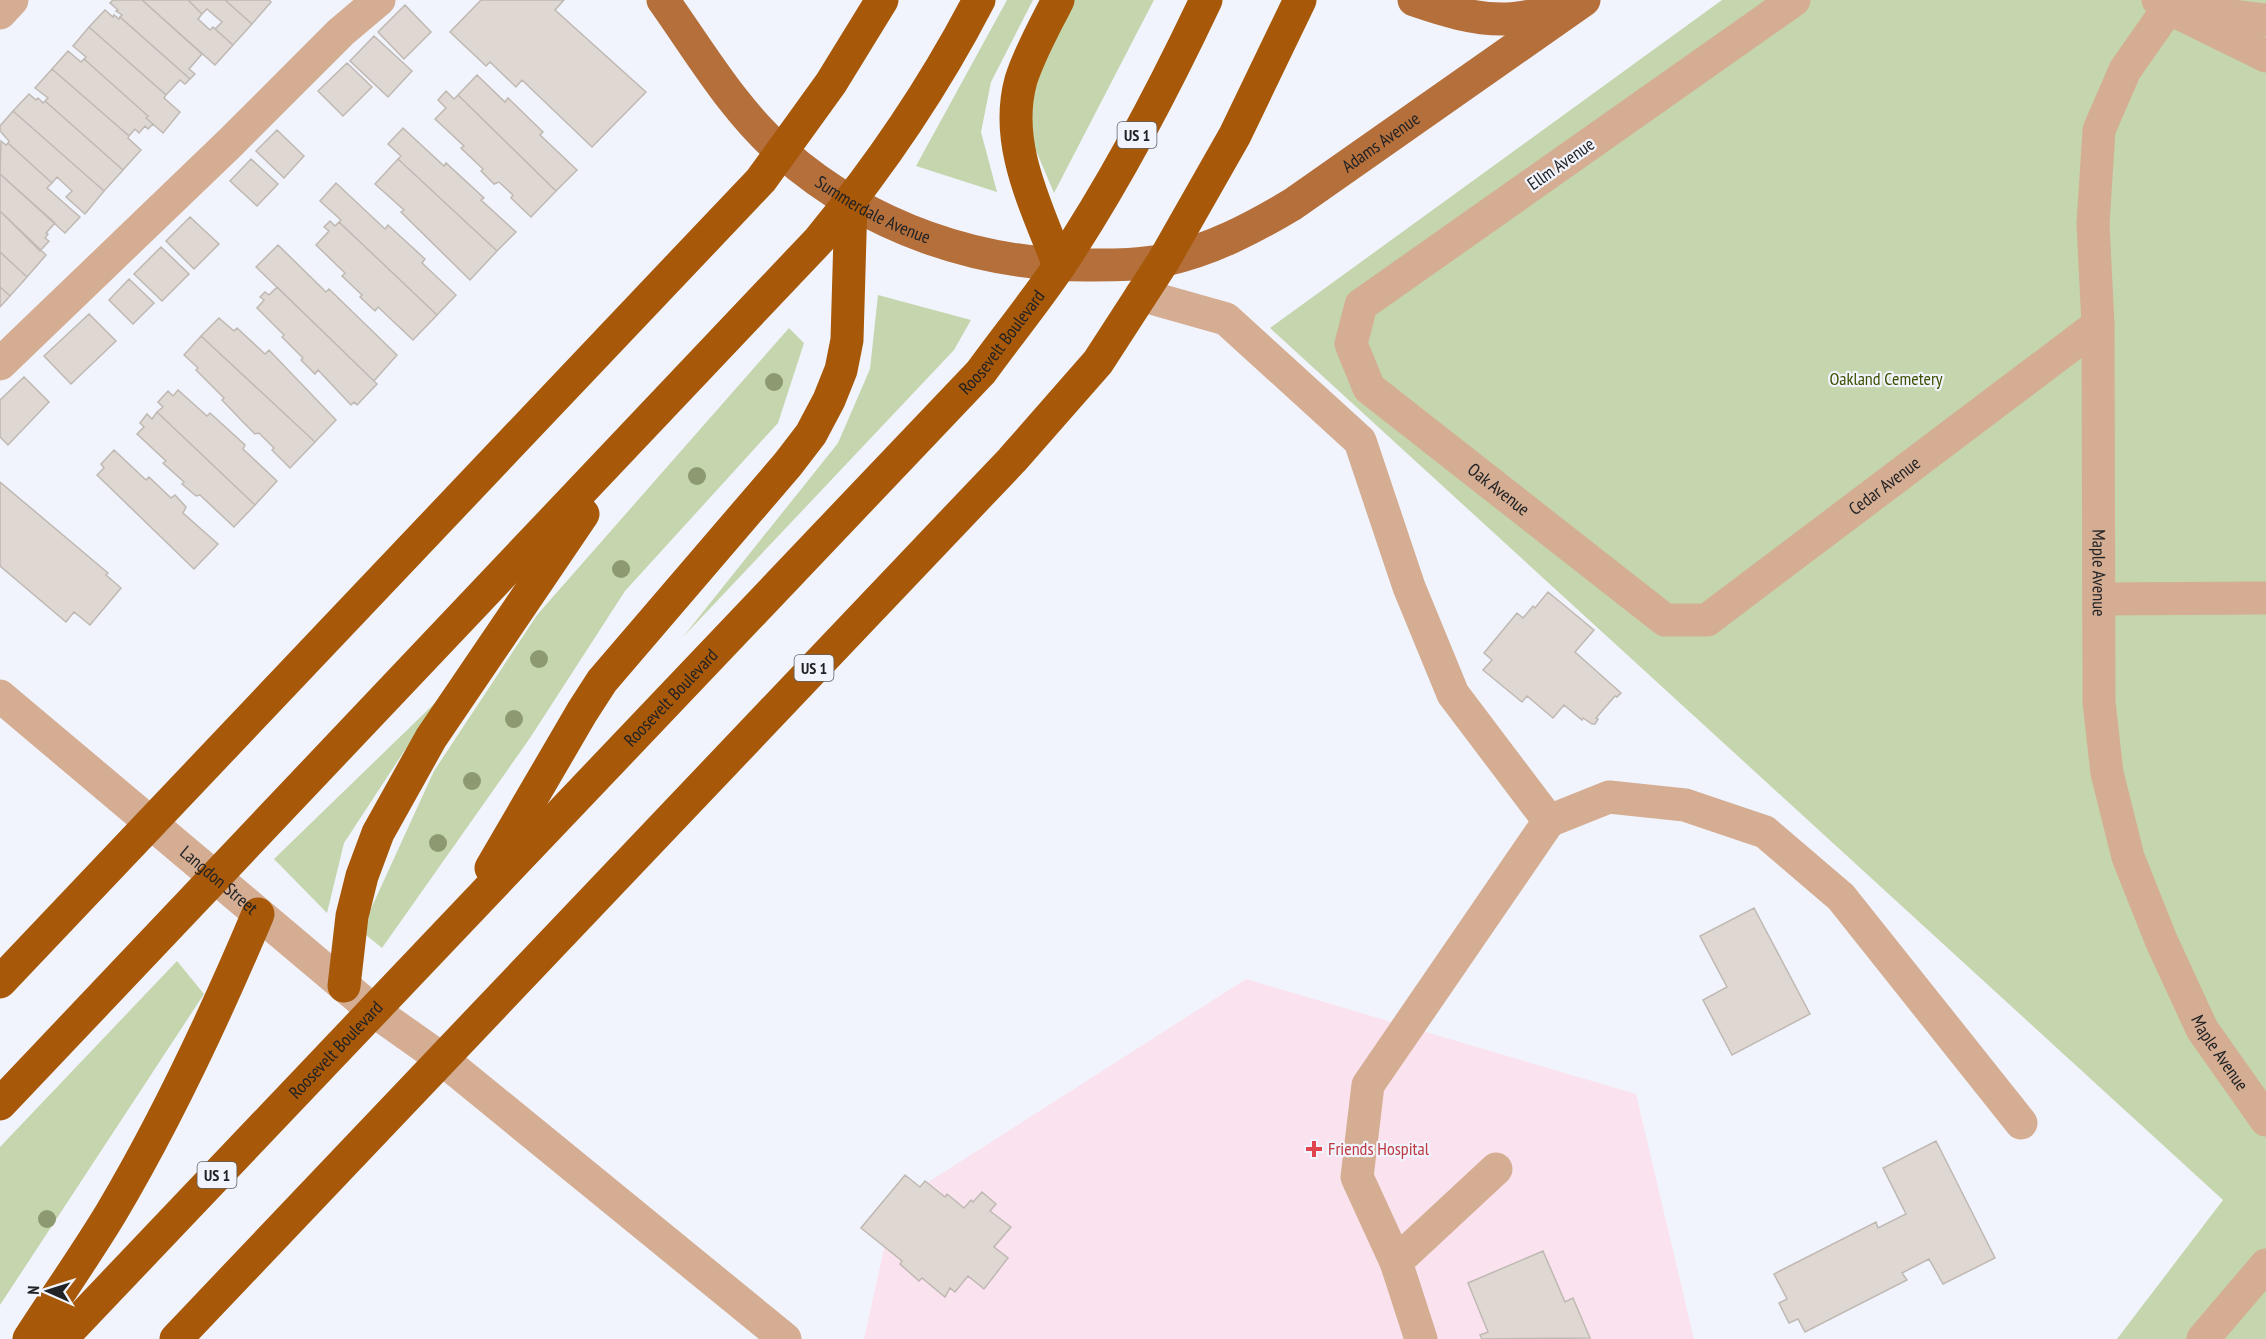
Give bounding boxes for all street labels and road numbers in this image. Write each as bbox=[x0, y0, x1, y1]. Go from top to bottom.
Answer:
street label: Adams Avenue bbox=[1337, 107, 1424, 177]
road number: US 1 bbox=[1118, 122, 1156, 148]
street label: Ellm Avenue bbox=[1523, 132, 1599, 195]
street label: Summerdale Avenue bbox=[811, 170, 934, 249]
street label: Roosevelt Boulevard bbox=[954, 285, 1050, 399]
street label: Cedar Avenue bbox=[1844, 451, 1925, 520]
street label: Oak Avenue bbox=[1463, 458, 1534, 521]
street label: Maple Avenue bbox=[2088, 529, 2111, 616]
street label: Roosevelt Boulevard bbox=[619, 644, 723, 751]
road number: US 1 bbox=[794, 655, 834, 681]
street label: Langdon Street bbox=[175, 841, 263, 919]
street label: Roosevelt Boulevard bbox=[284, 996, 388, 1103]
street label: Maple Avenue bbox=[2186, 1011, 2254, 1095]
road number: US 1 bbox=[198, 1162, 236, 1188]

